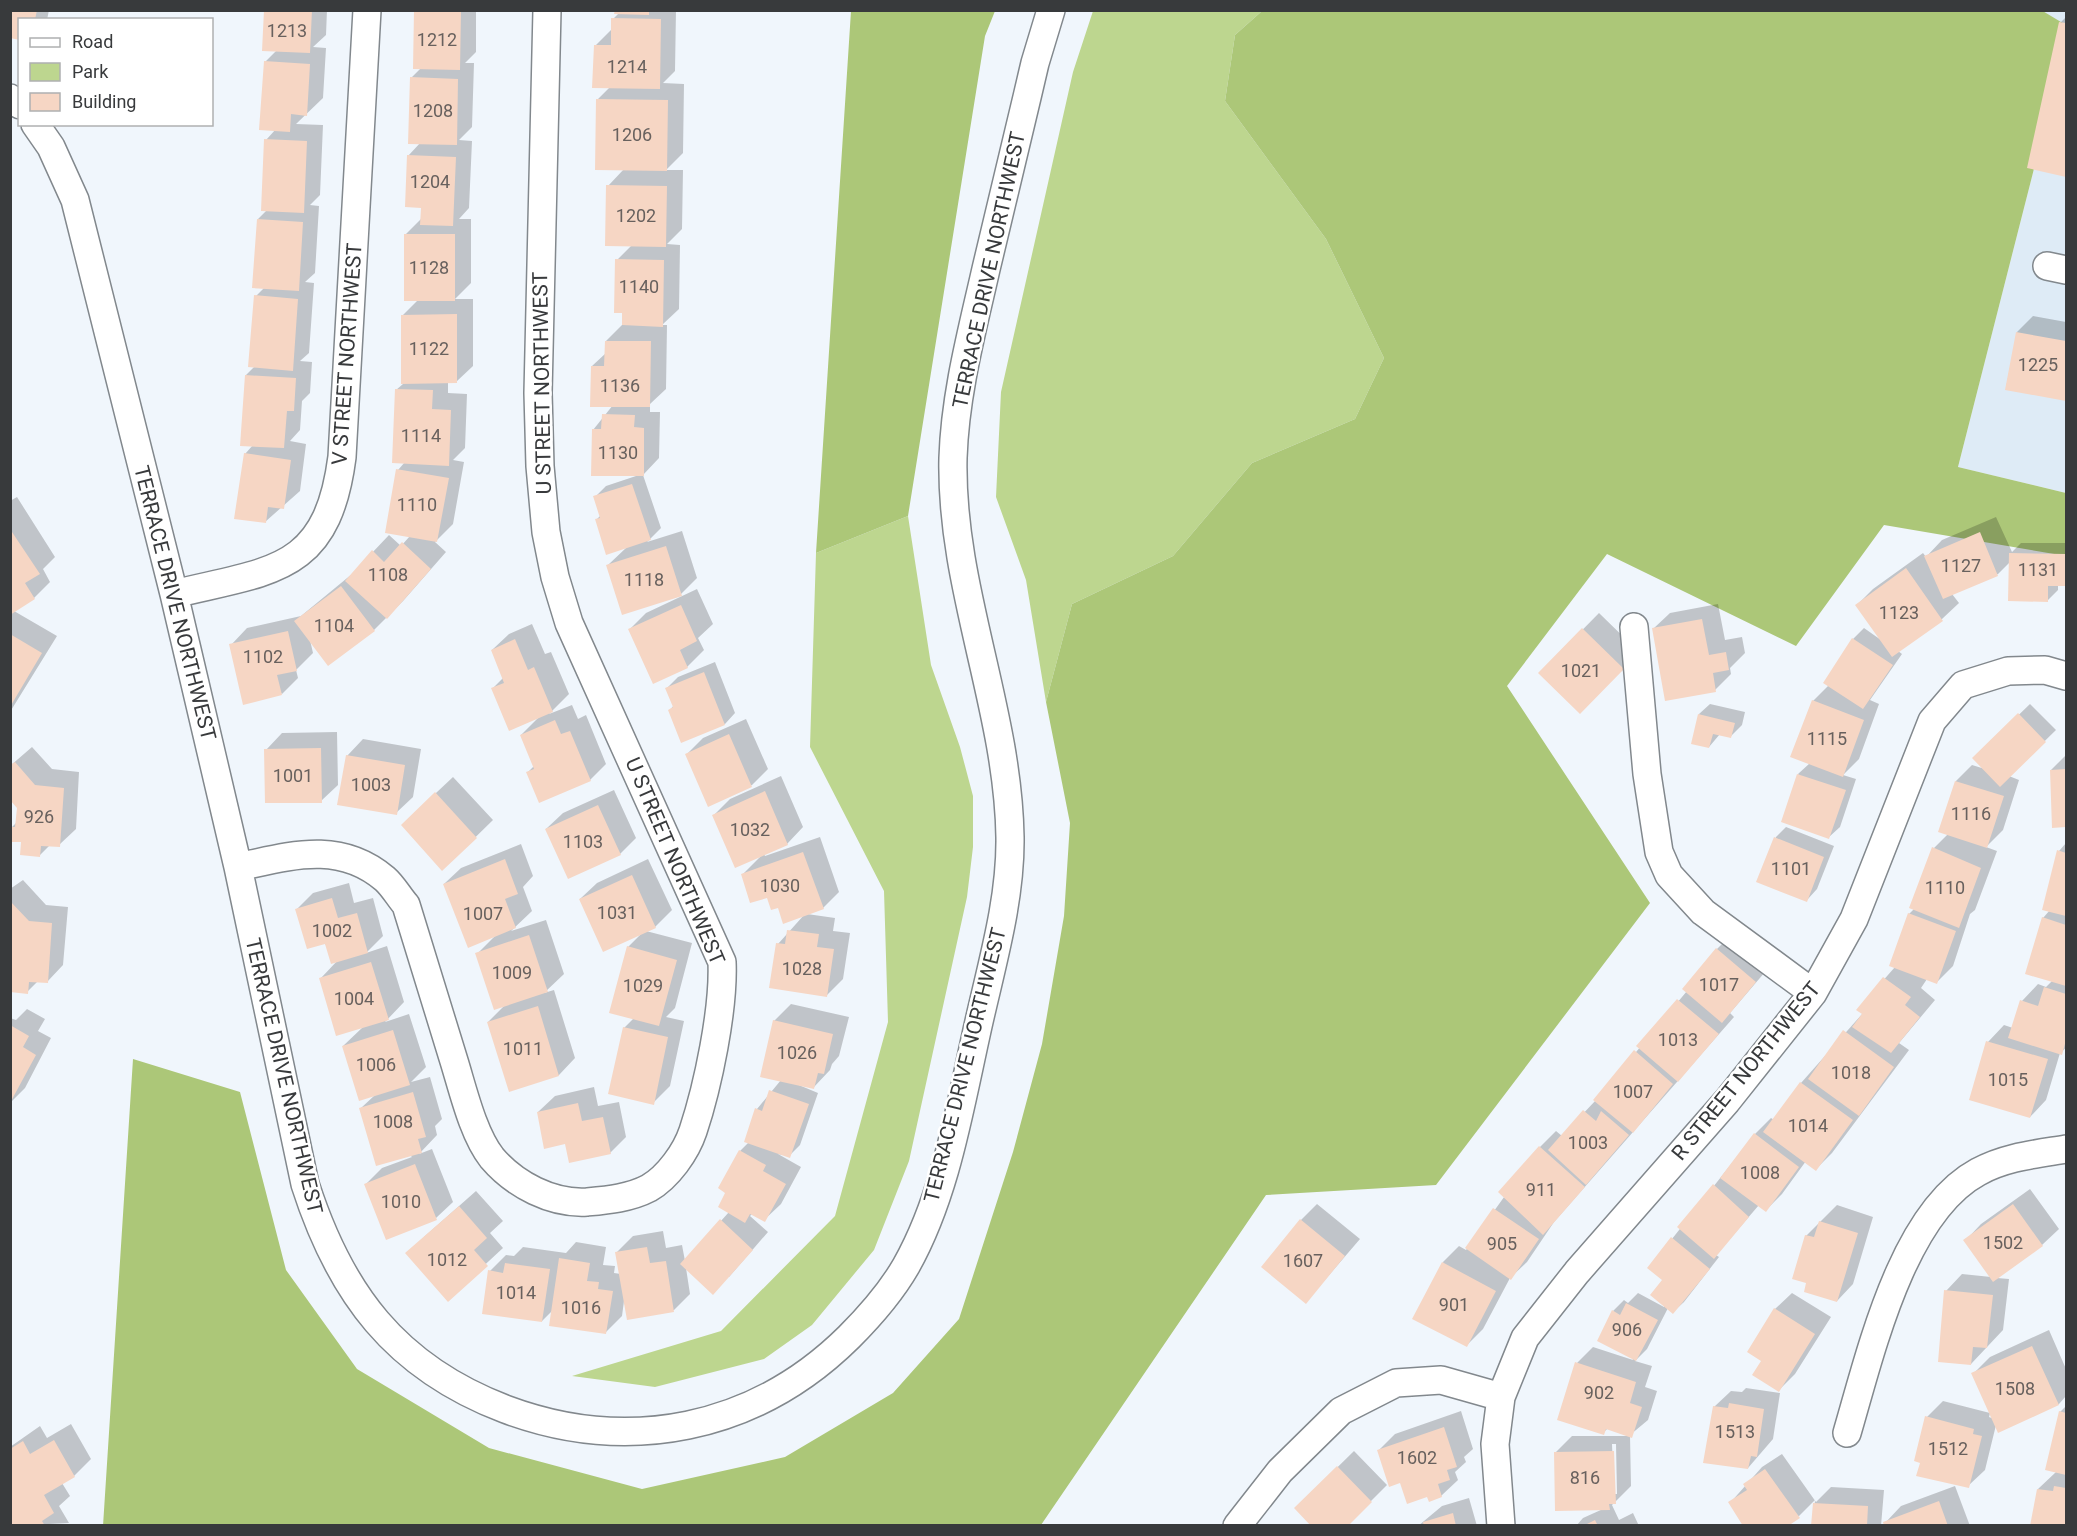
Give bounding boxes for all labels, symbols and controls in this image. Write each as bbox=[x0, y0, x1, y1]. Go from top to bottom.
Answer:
legend bbox=[18, 18, 213, 126]
house number: 1213 bbox=[267, 20, 307, 41]
house number: 1212 bbox=[417, 29, 457, 50]
text: Road bbox=[72, 31, 113, 52]
house number: 1214 bbox=[607, 56, 647, 77]
text: Park bbox=[72, 61, 109, 82]
text: Building bbox=[72, 91, 136, 112]
house number: 1208 bbox=[413, 100, 453, 121]
house number: 1206 bbox=[612, 124, 652, 145]
street label: TERRACE DRIVE NORTHWEST bbox=[948, 129, 1030, 411]
house number: 1204 bbox=[410, 171, 450, 192]
house number: 1202 bbox=[616, 205, 656, 226]
street label: V STREET NORTHWEST bbox=[327, 242, 367, 466]
house number: 1128 bbox=[409, 257, 449, 278]
street label: U STREET NORTHWEST bbox=[528, 271, 556, 495]
house number: 1140 bbox=[619, 276, 659, 297]
house number: 1122 bbox=[409, 338, 449, 359]
house number: 1225 bbox=[2018, 354, 2058, 375]
house number: 1136 bbox=[600, 375, 640, 396]
house number: 1114 bbox=[401, 425, 441, 446]
house number: 1130 bbox=[598, 442, 638, 463]
street label: TERRACE DRIVE NORTHWEST bbox=[129, 463, 221, 743]
house number: 1110 bbox=[397, 494, 437, 515]
house number: 1127 bbox=[1941, 555, 1981, 576]
house number: 1131 bbox=[2018, 559, 2058, 580]
house number: 1108 bbox=[368, 564, 408, 585]
house number: 1118 bbox=[624, 569, 664, 590]
house number: 1123 bbox=[1879, 602, 1919, 623]
house number: 1104 bbox=[314, 615, 354, 636]
house number: 1102 bbox=[243, 646, 283, 667]
house number: 1021 bbox=[1561, 660, 1601, 681]
house number: 1115 bbox=[1807, 728, 1847, 749]
street label: U STREET NORTHWEST bbox=[620, 754, 730, 969]
house number: 1001 bbox=[273, 765, 313, 786]
house number: 1003 bbox=[351, 774, 391, 795]
house number: 1116 bbox=[1951, 803, 1991, 824]
house number: 926 bbox=[24, 806, 54, 827]
house number: 1032 bbox=[730, 819, 770, 840]
house number: 1103 bbox=[563, 831, 603, 852]
house number: 1101 bbox=[1771, 858, 1811, 879]
house number: 1030 bbox=[760, 875, 800, 896]
house number: 1110 bbox=[1925, 877, 1965, 898]
house number: 1031 bbox=[597, 902, 637, 923]
house number: 1007 bbox=[463, 903, 503, 924]
house number: 1002 bbox=[312, 920, 352, 941]
street label: TERRACE DRIVE NORTHWEST bbox=[919, 925, 1011, 1205]
street label: TERRACE DRIVE NORTHWEST bbox=[241, 936, 328, 1217]
house number: 1028 bbox=[782, 958, 822, 979]
house number: 1009 bbox=[492, 962, 532, 983]
house number: 1017 bbox=[1699, 974, 1739, 995]
house number: 1029 bbox=[623, 975, 663, 996]
street label: R STREET NORTHWEST bbox=[1667, 977, 1826, 1165]
house number: 1004 bbox=[334, 988, 374, 1009]
house number: 1013 bbox=[1658, 1029, 1698, 1050]
house number: 1011 bbox=[503, 1038, 543, 1059]
house number: 1026 bbox=[777, 1042, 817, 1063]
house number: 1006 bbox=[356, 1054, 396, 1075]
house number: 1018 bbox=[1831, 1062, 1871, 1083]
house number: 1015 bbox=[1988, 1069, 2028, 1090]
house number: 1007 bbox=[1613, 1081, 1653, 1102]
house number: 1008 bbox=[373, 1111, 413, 1132]
house number: 1014 bbox=[1788, 1115, 1828, 1136]
house number: 1003 bbox=[1568, 1132, 1608, 1153]
house number: 1008 bbox=[1740, 1162, 1780, 1183]
house number: 911 bbox=[1526, 1179, 1556, 1200]
house number: 1010 bbox=[381, 1191, 421, 1212]
house number: 1502 bbox=[1983, 1232, 2023, 1253]
house number: 905 bbox=[1487, 1233, 1517, 1254]
house number: 1012 bbox=[427, 1249, 467, 1270]
house number: 1607 bbox=[1283, 1250, 1323, 1271]
house number: 1014 bbox=[496, 1282, 536, 1303]
house number: 901 bbox=[1439, 1294, 1469, 1315]
house number: 1016 bbox=[561, 1297, 601, 1318]
house number: 906 bbox=[1612, 1319, 1642, 1340]
house number: 1508 bbox=[1995, 1378, 2035, 1399]
house number: 902 bbox=[1584, 1382, 1614, 1403]
house number: 1513 bbox=[1715, 1421, 1755, 1442]
house number: 1512 bbox=[1928, 1438, 1968, 1459]
house number: 1602 bbox=[1397, 1447, 1437, 1468]
house number: 816 bbox=[1570, 1467, 1600, 1488]

